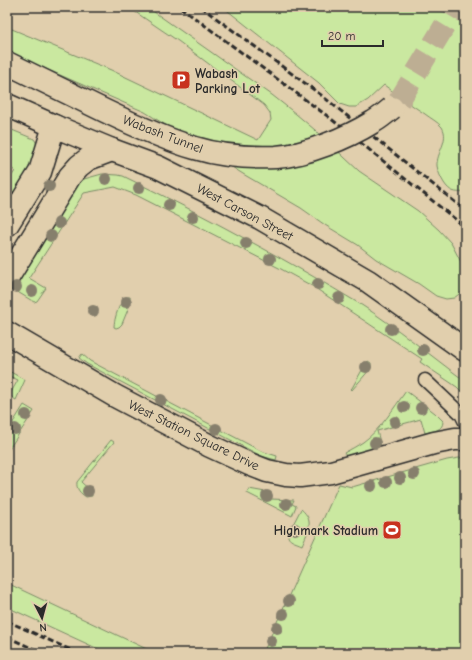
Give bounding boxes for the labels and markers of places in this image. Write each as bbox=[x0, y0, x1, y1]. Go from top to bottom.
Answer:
place label: Wabash Parking Lot bbox=[195, 66, 261, 96]
parking icon: Wabash Parking Lot bbox=[170, 69, 192, 91]
sports icon: Highmark Stadium bbox=[381, 519, 403, 541]
place label: Highmark Stadium bbox=[274, 523, 378, 538]

